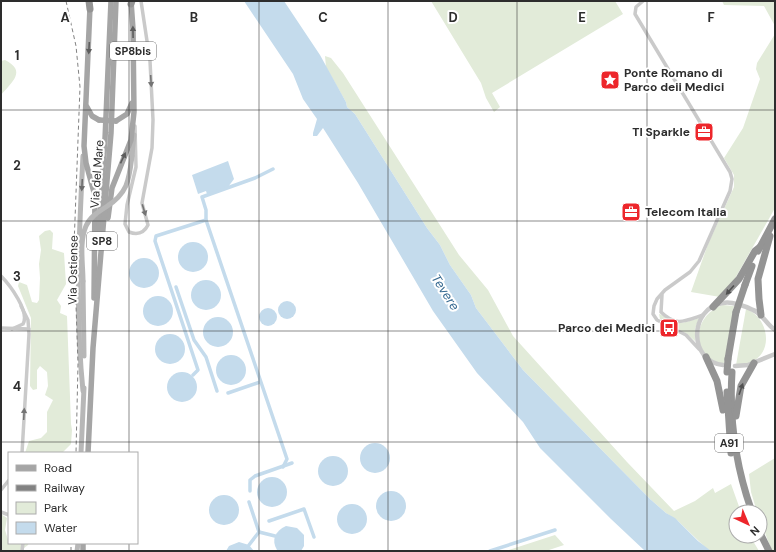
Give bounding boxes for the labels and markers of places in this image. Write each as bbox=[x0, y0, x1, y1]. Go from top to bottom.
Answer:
place label: Ponte Romano di Parco deii Medici bbox=[624, 65, 724, 95]
place icon: Ponte Romano di Parco deii Medici bbox=[599, 69, 621, 91]
office icon: TI Sparkle bbox=[693, 121, 715, 143]
place label: TI Sparkle bbox=[632, 124, 690, 140]
office icon: Telecom Italia bbox=[620, 201, 642, 223]
place label: Telecom Italia bbox=[645, 204, 726, 220]
bus stop icon: Parco dei Medici bbox=[658, 317, 680, 339]
place label: Parco dei Medici bbox=[558, 320, 655, 336]

